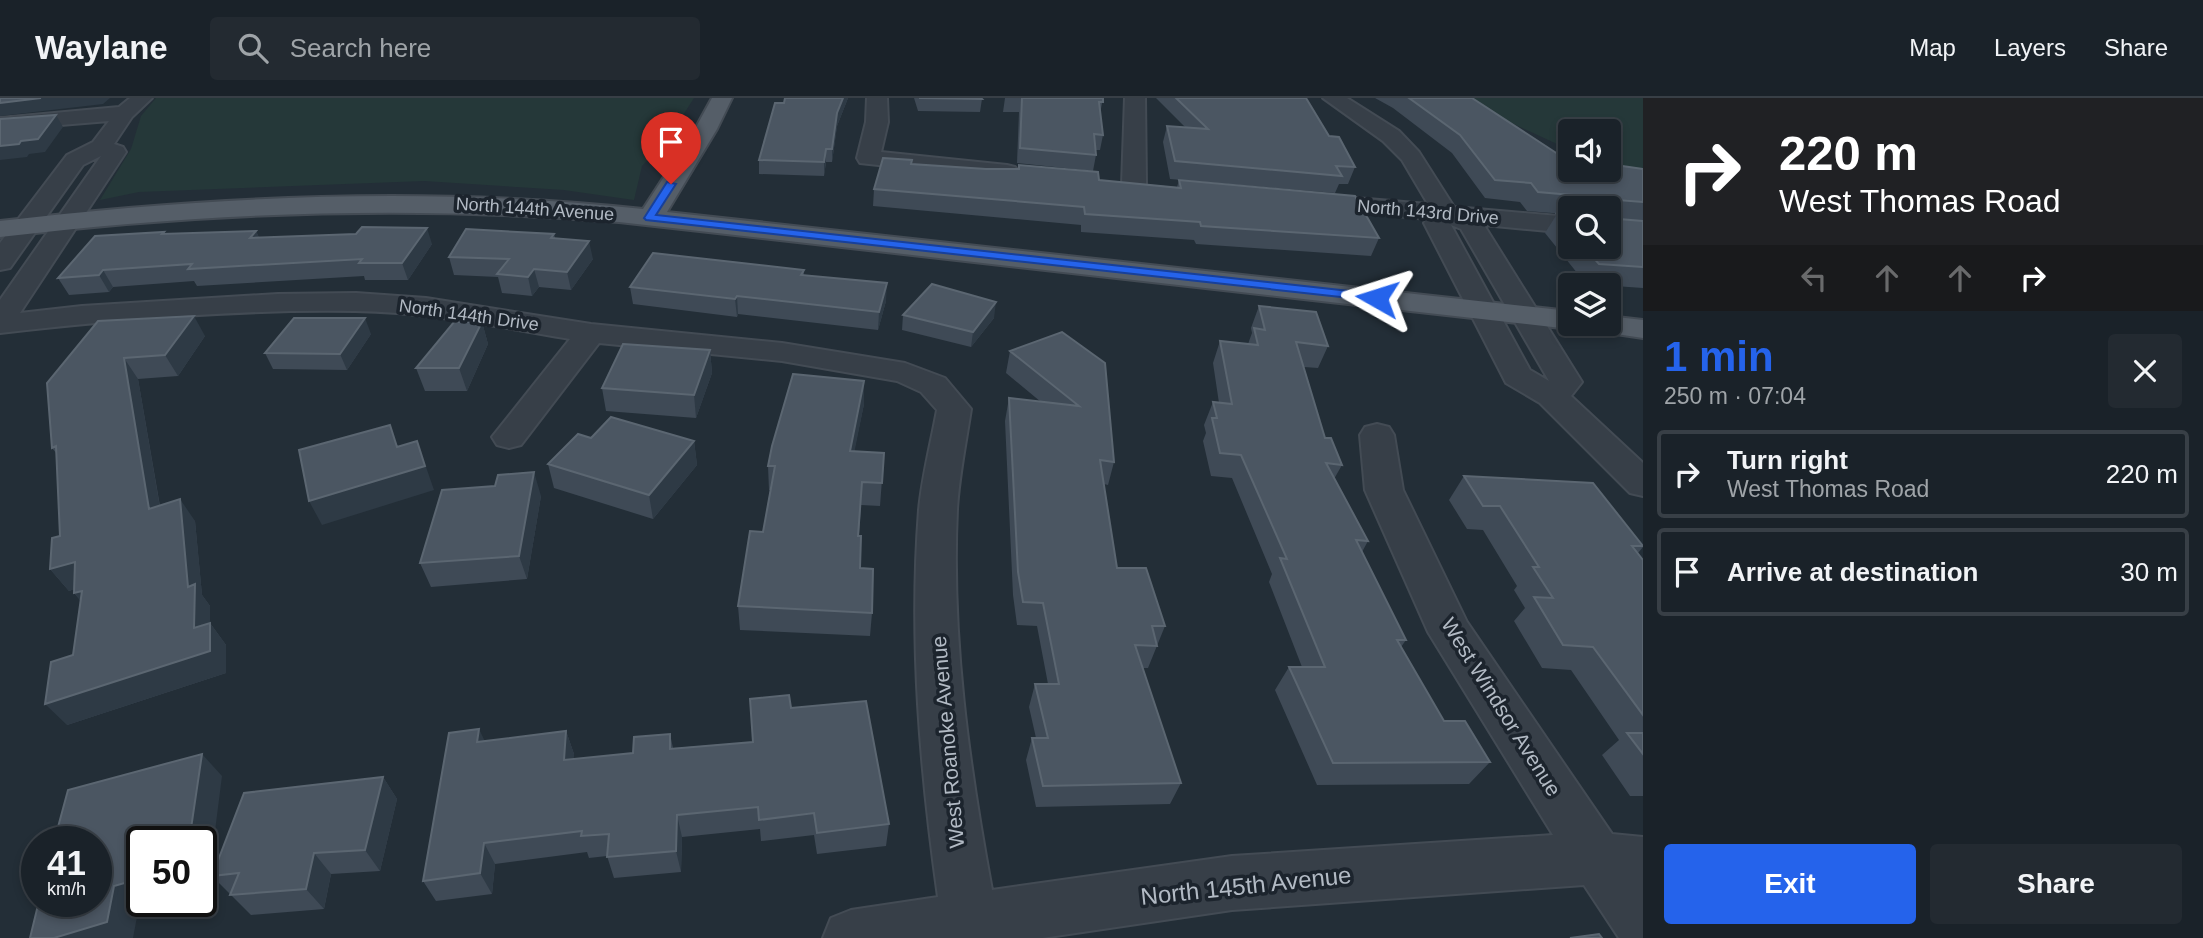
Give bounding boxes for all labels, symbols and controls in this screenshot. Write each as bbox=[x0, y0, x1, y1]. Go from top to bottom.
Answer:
search box bbox=[210, 17, 700, 80]
text: Waylane bbox=[35, 29, 168, 66]
icon: search bbox=[234, 29, 272, 67]
text: Search here bbox=[290, 33, 431, 63]
text: Map bbox=[1909, 34, 1956, 61]
text: Layers bbox=[1994, 34, 2066, 61]
text: Share bbox=[2104, 34, 2168, 61]
pin bbox=[641, 112, 701, 184]
map controls bbox=[1558, 119, 1621, 336]
button: sound bbox=[1558, 119, 1621, 182]
icon: arrive bbox=[652, 123, 690, 161]
icon: right bbox=[1664, 126, 1755, 217]
text: 220 m bbox=[1779, 126, 1918, 180]
text: West Thomas Road bbox=[1779, 183, 2061, 219]
street label: North 144th Avenue bbox=[455, 193, 615, 225]
street label: North 143rd Drive bbox=[1356, 196, 1500, 228]
button: search bbox=[1558, 196, 1621, 259]
icon: left bbox=[1795, 259, 1833, 297]
icon: ahead bbox=[1868, 259, 1906, 297]
icon: ahead bbox=[1941, 259, 1979, 297]
icon: right bbox=[2014, 259, 2052, 297]
position arrow bbox=[1340, 261, 1414, 335]
button: layers bbox=[1558, 273, 1621, 336]
street label: North 144th Drive bbox=[398, 295, 540, 335]
text: 1 min bbox=[1664, 333, 1774, 380]
button: close bbox=[2108, 334, 2182, 408]
text: 250 m · 07:04 bbox=[1664, 383, 1806, 409]
text: Turn right bbox=[1727, 445, 1848, 475]
icon: right bbox=[1668, 455, 1706, 493]
text: 220 m bbox=[2106, 459, 2178, 489]
text: West Thomas Road bbox=[1727, 476, 1929, 502]
icon: arrive bbox=[1668, 553, 1706, 591]
text: Arrive at destination bbox=[1727, 557, 1978, 587]
text: 30 m bbox=[2120, 557, 2178, 587]
street label: West Windsor Avenue bbox=[1437, 613, 1566, 800]
street label: West Roanoke Avenue bbox=[927, 635, 968, 849]
speed limit sign: 50 bbox=[126, 826, 217, 917]
text: 41 bbox=[47, 843, 86, 882]
button: Exit bbox=[1664, 844, 1916, 924]
button: Share bbox=[1930, 844, 2182, 924]
street label: North 145th Avenue bbox=[1139, 861, 1353, 910]
text: km/h bbox=[47, 879, 86, 899]

